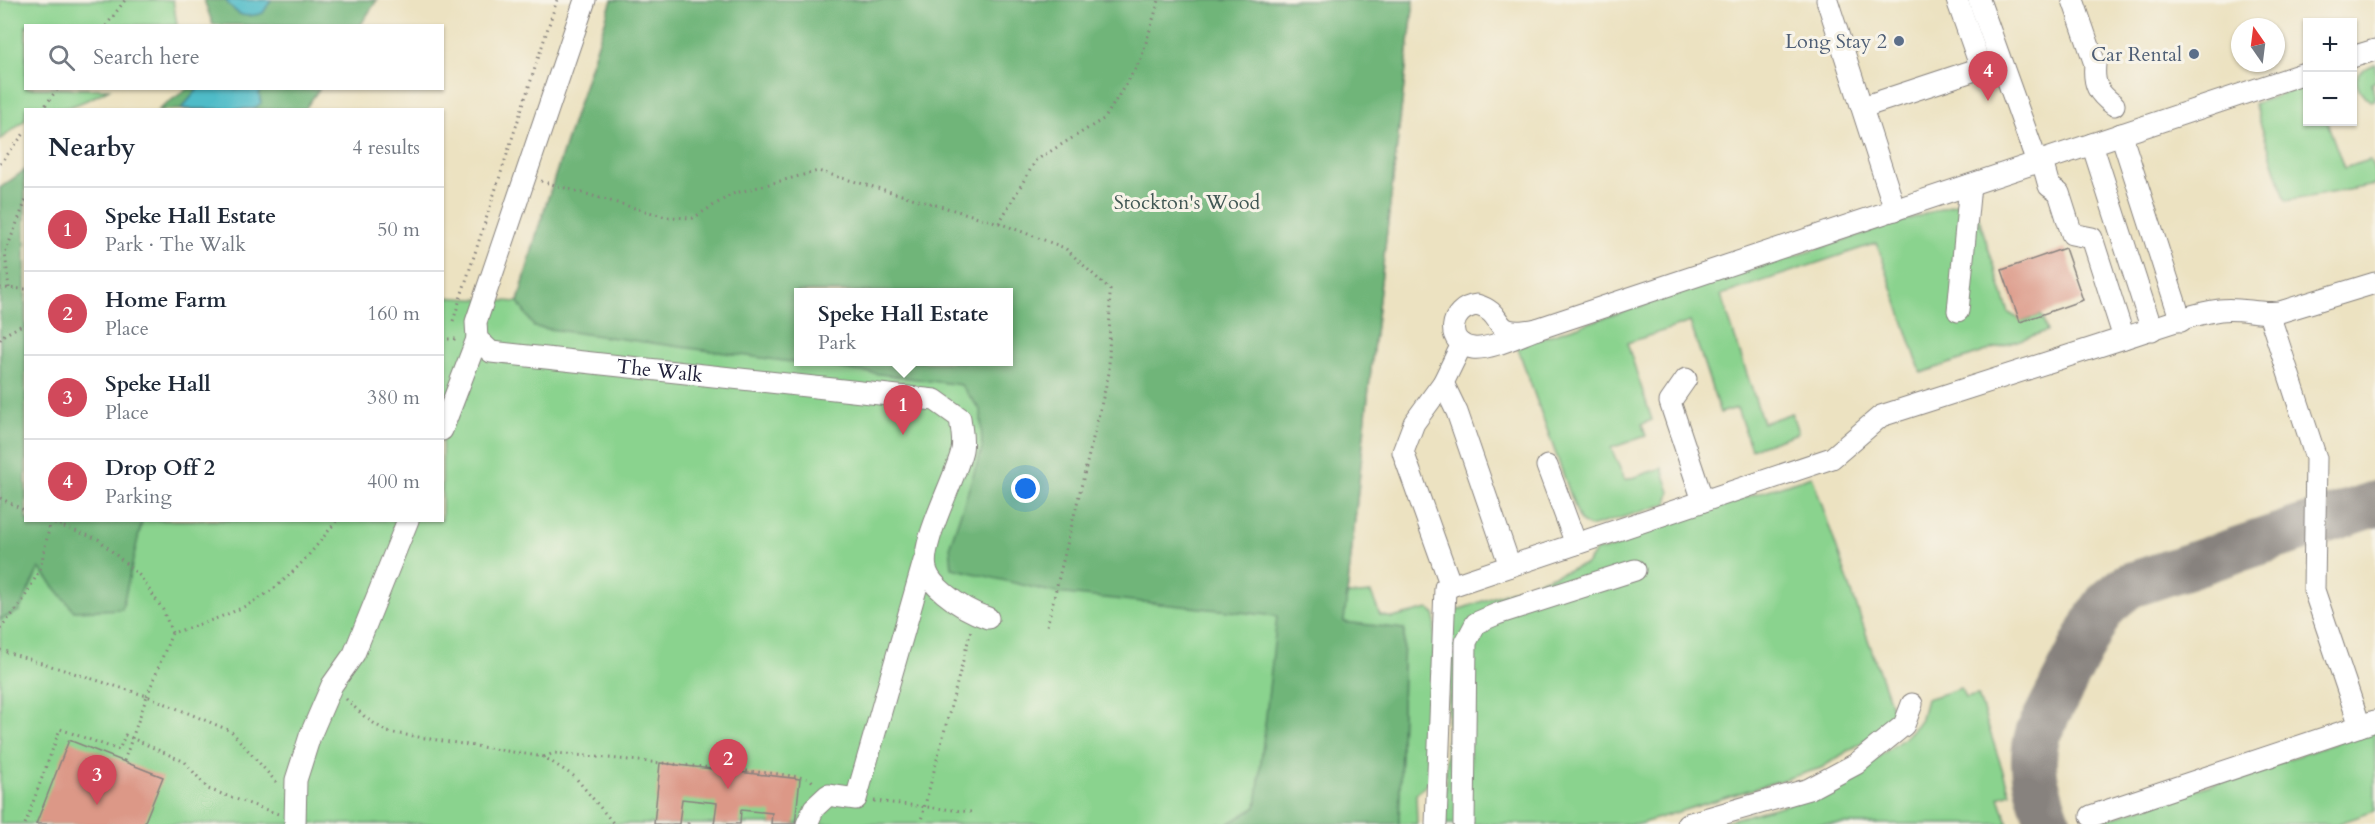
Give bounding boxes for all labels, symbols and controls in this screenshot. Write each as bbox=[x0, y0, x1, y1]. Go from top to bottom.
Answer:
north arrow bbox=[2231, 18, 2285, 72]
map controls bbox=[2303, 18, 2357, 126]
button: + bbox=[2303, 18, 2357, 72]
search box bbox=[24, 24, 444, 90]
place label: Long Stay 2 bbox=[1785, 28, 1887, 55]
marker: Long Stay 2 bbox=[1892, 34, 1906, 48]
icon: search bbox=[45, 41, 78, 74]
place label: Car Rental bbox=[2091, 41, 2182, 68]
text: Search here bbox=[93, 42, 200, 72]
marker: Car Rental bbox=[2187, 47, 2201, 61]
pin: 4 bbox=[1968, 51, 2008, 101]
button: − bbox=[2303, 72, 2357, 126]
text: Nearby bbox=[48, 130, 136, 165]
text: 4 results bbox=[352, 134, 420, 161]
park label: Stockton's Wood bbox=[1114, 189, 1261, 216]
text: Speke Hall Estate bbox=[105, 201, 276, 231]
text: 1 bbox=[62, 216, 73, 243]
text: 50 m bbox=[377, 216, 420, 243]
text: Park · The Walk bbox=[105, 231, 246, 258]
text: Home Farm bbox=[105, 285, 227, 315]
popup bbox=[794, 288, 1013, 366]
text: Speke Hall Estate bbox=[818, 299, 989, 329]
text: 2 bbox=[62, 300, 73, 327]
text: 160 m bbox=[367, 300, 420, 327]
text: Place bbox=[105, 315, 149, 342]
text: Park bbox=[818, 329, 856, 356]
street label: The Walk bbox=[615, 353, 705, 389]
text: Speke Hall bbox=[105, 369, 211, 399]
text: 3 bbox=[62, 384, 73, 411]
text: 380 m bbox=[367, 384, 420, 411]
pin: 1 bbox=[884, 386, 922, 435]
text: Place bbox=[105, 399, 149, 426]
text: Drop Off 2 bbox=[105, 453, 215, 483]
text: 4 bbox=[62, 468, 73, 495]
text: 400 m bbox=[367, 468, 420, 495]
your location bbox=[1011, 474, 1040, 503]
text: Parking bbox=[105, 483, 172, 510]
pin: 2 bbox=[708, 740, 748, 789]
pin: 3 bbox=[78, 756, 116, 805]

